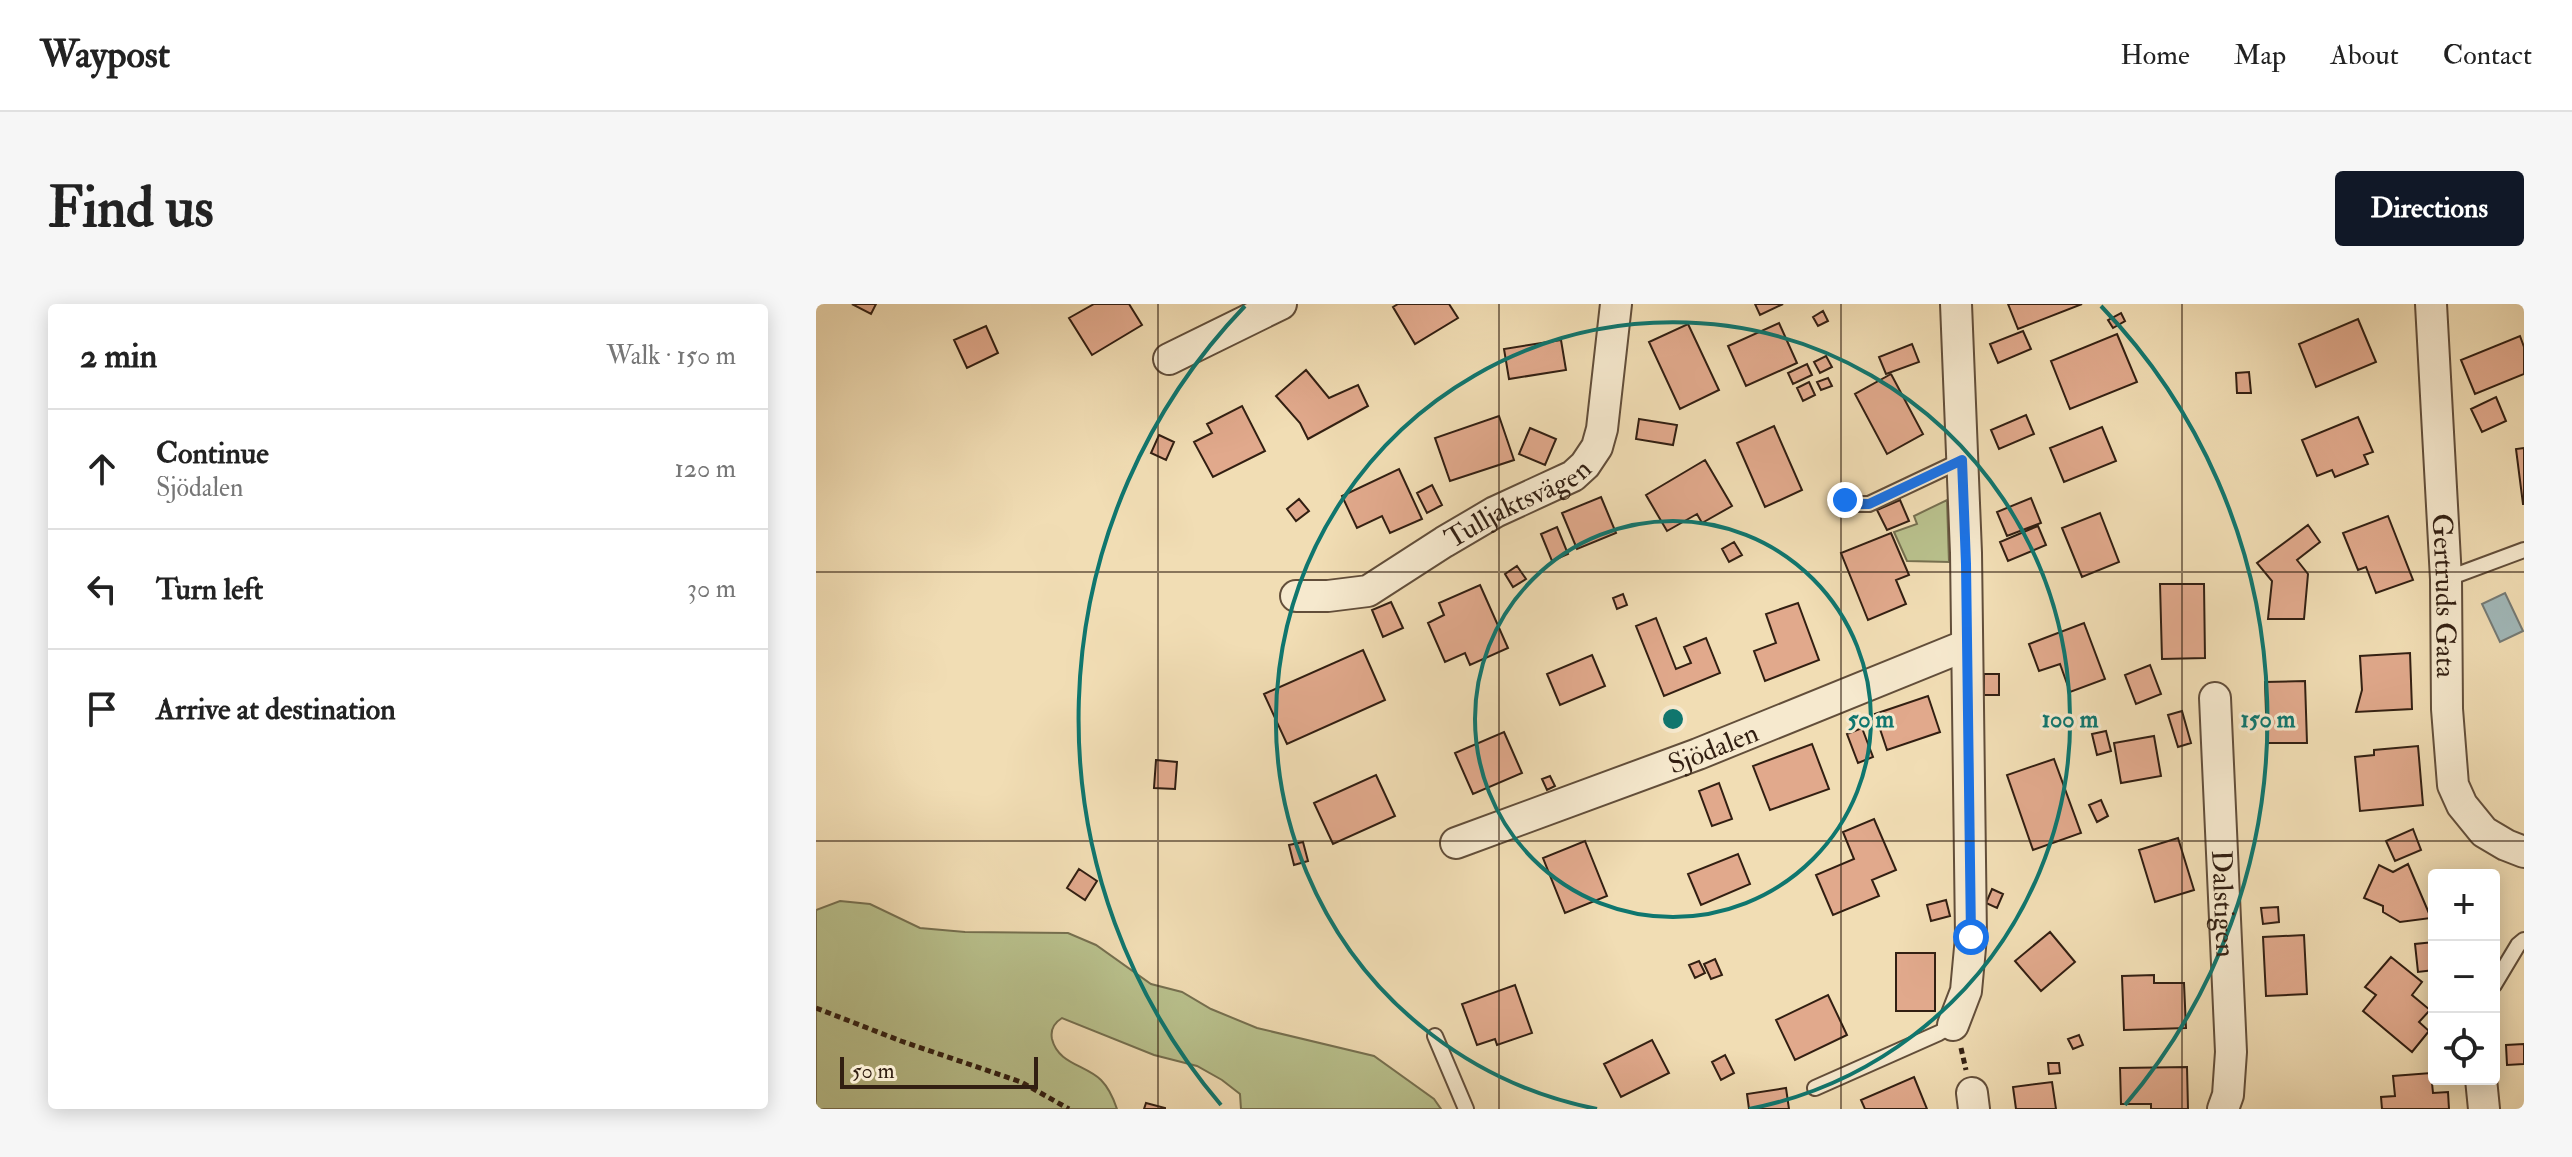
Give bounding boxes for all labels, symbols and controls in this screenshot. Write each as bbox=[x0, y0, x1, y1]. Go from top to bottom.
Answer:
text: Waypost bbox=[40, 31, 170, 79]
text: Home bbox=[2120, 38, 2190, 73]
text: Map bbox=[2234, 38, 2286, 73]
text: About bbox=[2330, 38, 2399, 73]
text: Contact bbox=[2443, 38, 2532, 73]
button: Directions bbox=[2335, 171, 2524, 246]
text: Find us bbox=[48, 173, 214, 244]
text: 2 min bbox=[80, 335, 157, 378]
text: Walk · 150 m bbox=[607, 340, 736, 372]
text: Continue bbox=[156, 435, 269, 472]
icon: ahead bbox=[80, 447, 124, 491]
street label: Tulljaktsvägen bbox=[1439, 452, 1599, 557]
text: 120 m bbox=[675, 453, 736, 485]
text: Sjödalen bbox=[156, 472, 243, 504]
route end bbox=[1827, 482, 1863, 518]
street label: Gertruds Gata bbox=[2423, 513, 2463, 679]
icon: left bbox=[80, 567, 124, 611]
text: Turn left bbox=[156, 571, 263, 608]
text: 30 m bbox=[687, 573, 736, 605]
icon: arrive bbox=[80, 687, 124, 731]
text: Arrive at destination bbox=[156, 691, 396, 728]
text: 50 m bbox=[1848, 704, 1895, 735]
text: 100 m bbox=[2042, 704, 2099, 735]
text: 150 m bbox=[2241, 704, 2296, 735]
centre of rings bbox=[1659, 705, 1687, 733]
street label: Sjödalen bbox=[1663, 715, 1764, 782]
street label: Dalstigen bbox=[2203, 849, 2243, 958]
map controls bbox=[2428, 869, 2500, 1085]
button: + bbox=[2428, 869, 2500, 941]
route start bbox=[1953, 919, 1989, 955]
button: − bbox=[2428, 941, 2500, 1013]
button: locate bbox=[2428, 1013, 2500, 1085]
scale bar bbox=[840, 1053, 1038, 1089]
text: 50 m bbox=[852, 1057, 894, 1085]

